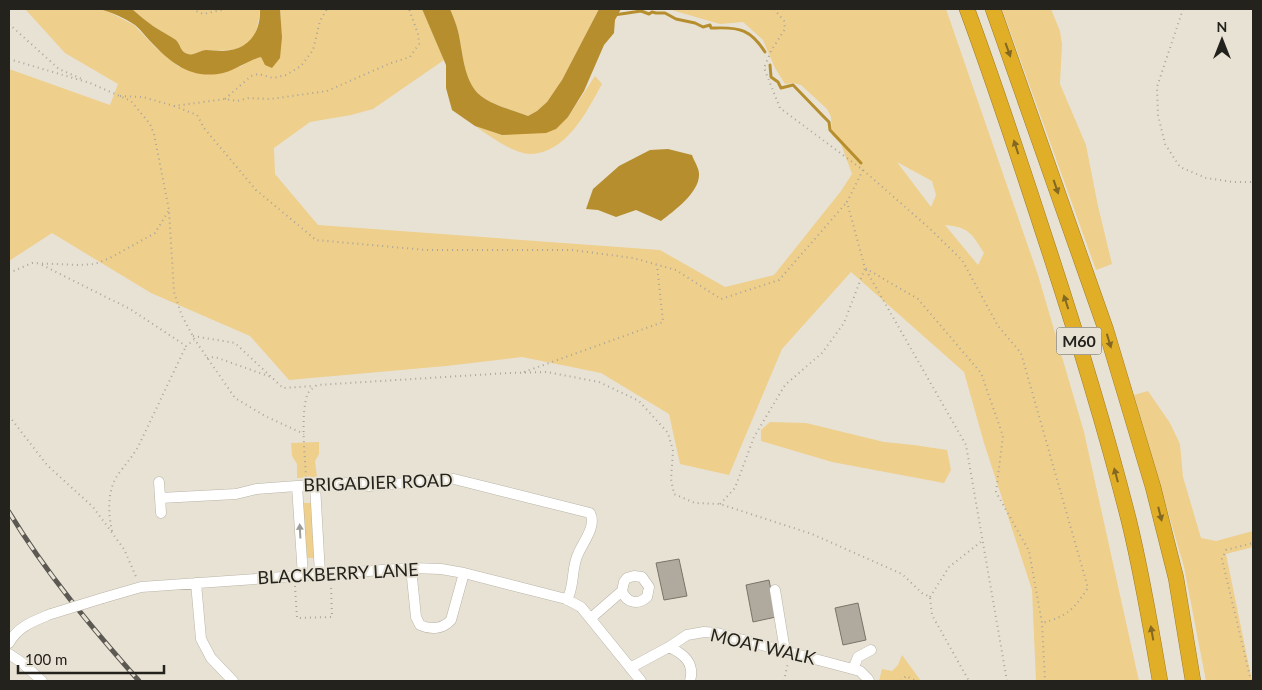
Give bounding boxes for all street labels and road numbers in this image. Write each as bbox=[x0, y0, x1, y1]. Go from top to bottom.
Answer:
road number: M60 bbox=[1056, 328, 1102, 354]
street label: BRIGADIER ROAD bbox=[303, 468, 453, 496]
street label: BLACKBERRY LANE bbox=[257, 558, 419, 588]
street label: MOAT WALK bbox=[708, 623, 818, 669]

